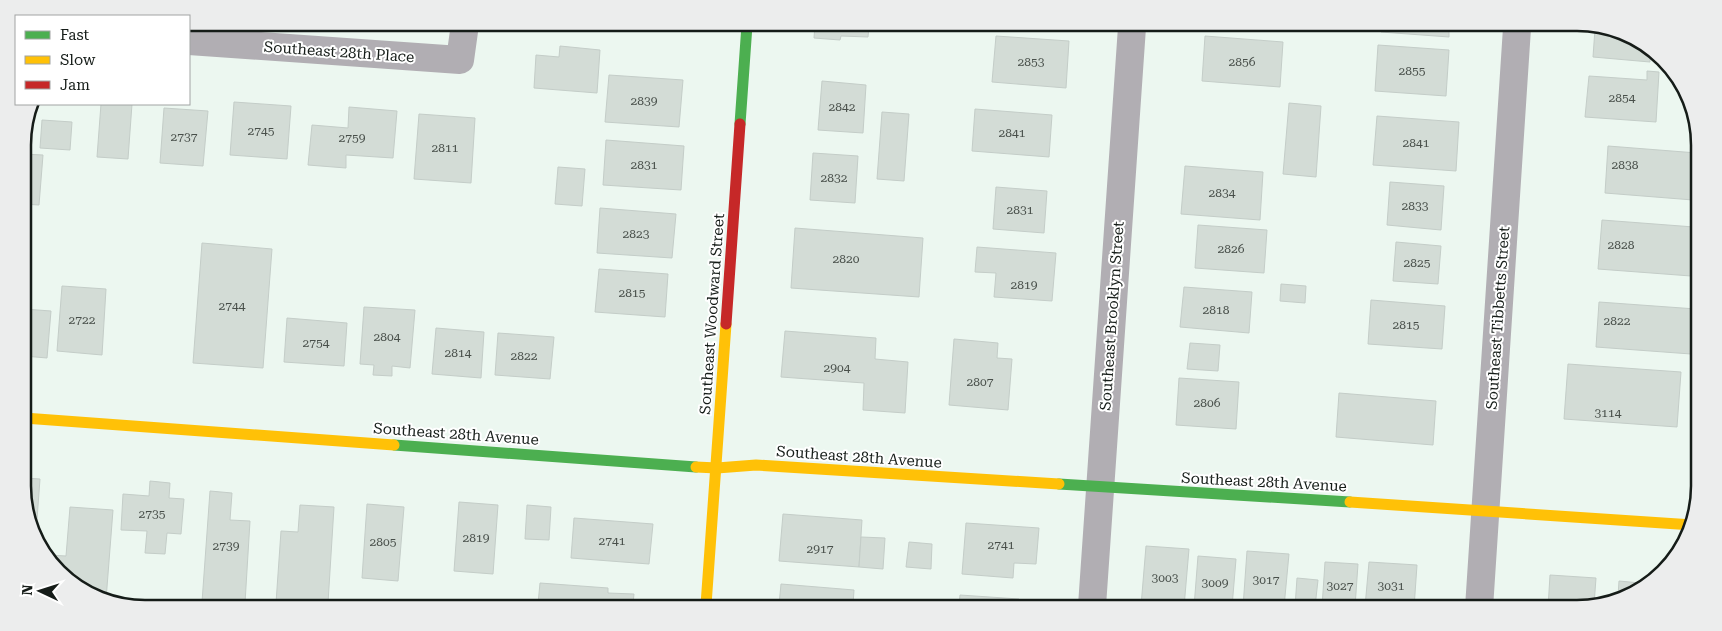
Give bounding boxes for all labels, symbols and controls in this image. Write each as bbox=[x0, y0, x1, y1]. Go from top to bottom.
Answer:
legend bbox=[15, 15, 190, 105]
text: Fast bbox=[60, 26, 90, 44]
street label: Southeast 28th Place bbox=[263, 38, 415, 66]
text: Slow bbox=[60, 51, 96, 69]
house number: 2853 bbox=[1018, 55, 1045, 69]
house number: 2856 bbox=[1229, 55, 1256, 69]
house number: 2855 bbox=[1399, 64, 1426, 78]
text: Jam bbox=[60, 76, 90, 94]
house number: 2854 bbox=[1609, 91, 1636, 105]
house number: 2839 bbox=[631, 94, 658, 108]
house number: 2842 bbox=[829, 100, 856, 114]
house number: 2745 bbox=[248, 124, 275, 138]
house number: 2841 bbox=[999, 126, 1026, 140]
house number: 2737 bbox=[171, 130, 198, 144]
house number: 2759 bbox=[339, 131, 366, 145]
house number: 2841 bbox=[1403, 136, 1430, 150]
house number: 2811 bbox=[432, 141, 459, 155]
house number: 2831 bbox=[631, 158, 658, 172]
house number: 2838 bbox=[1612, 158, 1639, 172]
house number: 2832 bbox=[821, 171, 848, 185]
house number: 2834 bbox=[1209, 186, 1236, 200]
house number: 2833 bbox=[1402, 199, 1429, 213]
house number: 2831 bbox=[1007, 203, 1034, 217]
street label: Southeast Woodward Street bbox=[696, 212, 728, 415]
street label: Southeast Brooklyn Street bbox=[1096, 220, 1128, 411]
street label: Southeast Tibbetts Street bbox=[1483, 225, 1513, 410]
house number: 2823 bbox=[623, 227, 650, 241]
house number: 2828 bbox=[1608, 238, 1635, 252]
house number: 2826 bbox=[1218, 242, 1245, 256]
house number: 2820 bbox=[833, 252, 860, 266]
house number: 2825 bbox=[1404, 256, 1431, 270]
house number: 2819 bbox=[1011, 278, 1038, 292]
house number: 2815 bbox=[619, 286, 646, 300]
house number: 2744 bbox=[219, 299, 246, 313]
house number: 2818 bbox=[1203, 303, 1230, 317]
house number: 2722 bbox=[69, 313, 96, 327]
house number: 2822 bbox=[1604, 314, 1631, 328]
house number: 2815 bbox=[1393, 318, 1420, 332]
house number: 2804 bbox=[374, 330, 401, 344]
house number: 2754 bbox=[303, 336, 330, 350]
house number: 2814 bbox=[445, 346, 472, 360]
house number: 2822 bbox=[511, 349, 538, 363]
house number: 2904 bbox=[824, 361, 851, 375]
house number: 2807 bbox=[967, 375, 994, 389]
house number: 2806 bbox=[1194, 396, 1221, 410]
house number: 3114 bbox=[1595, 406, 1622, 420]
street label: Southeast 28th Avenue bbox=[373, 419, 539, 449]
street label: Southeast 28th Avenue bbox=[776, 442, 942, 472]
street label: Southeast 28th Avenue bbox=[1181, 469, 1347, 495]
house number: 2735 bbox=[139, 507, 166, 521]
house number: 2819 bbox=[463, 531, 490, 545]
house number: 2741 bbox=[599, 534, 626, 548]
house number: 2805 bbox=[370, 535, 397, 549]
house number: 2741 bbox=[988, 538, 1015, 552]
house number: 2739 bbox=[213, 539, 240, 553]
house number: 2917 bbox=[807, 542, 834, 556]
north arrow bbox=[15, 566, 65, 616]
house number: 3003 bbox=[1152, 571, 1179, 585]
house number: 3017 bbox=[1253, 573, 1280, 587]
house number: 3009 bbox=[1202, 576, 1229, 590]
house number: 3027 bbox=[1327, 579, 1354, 593]
house number: 3031 bbox=[1378, 579, 1405, 593]
text: N bbox=[19, 584, 35, 596]

